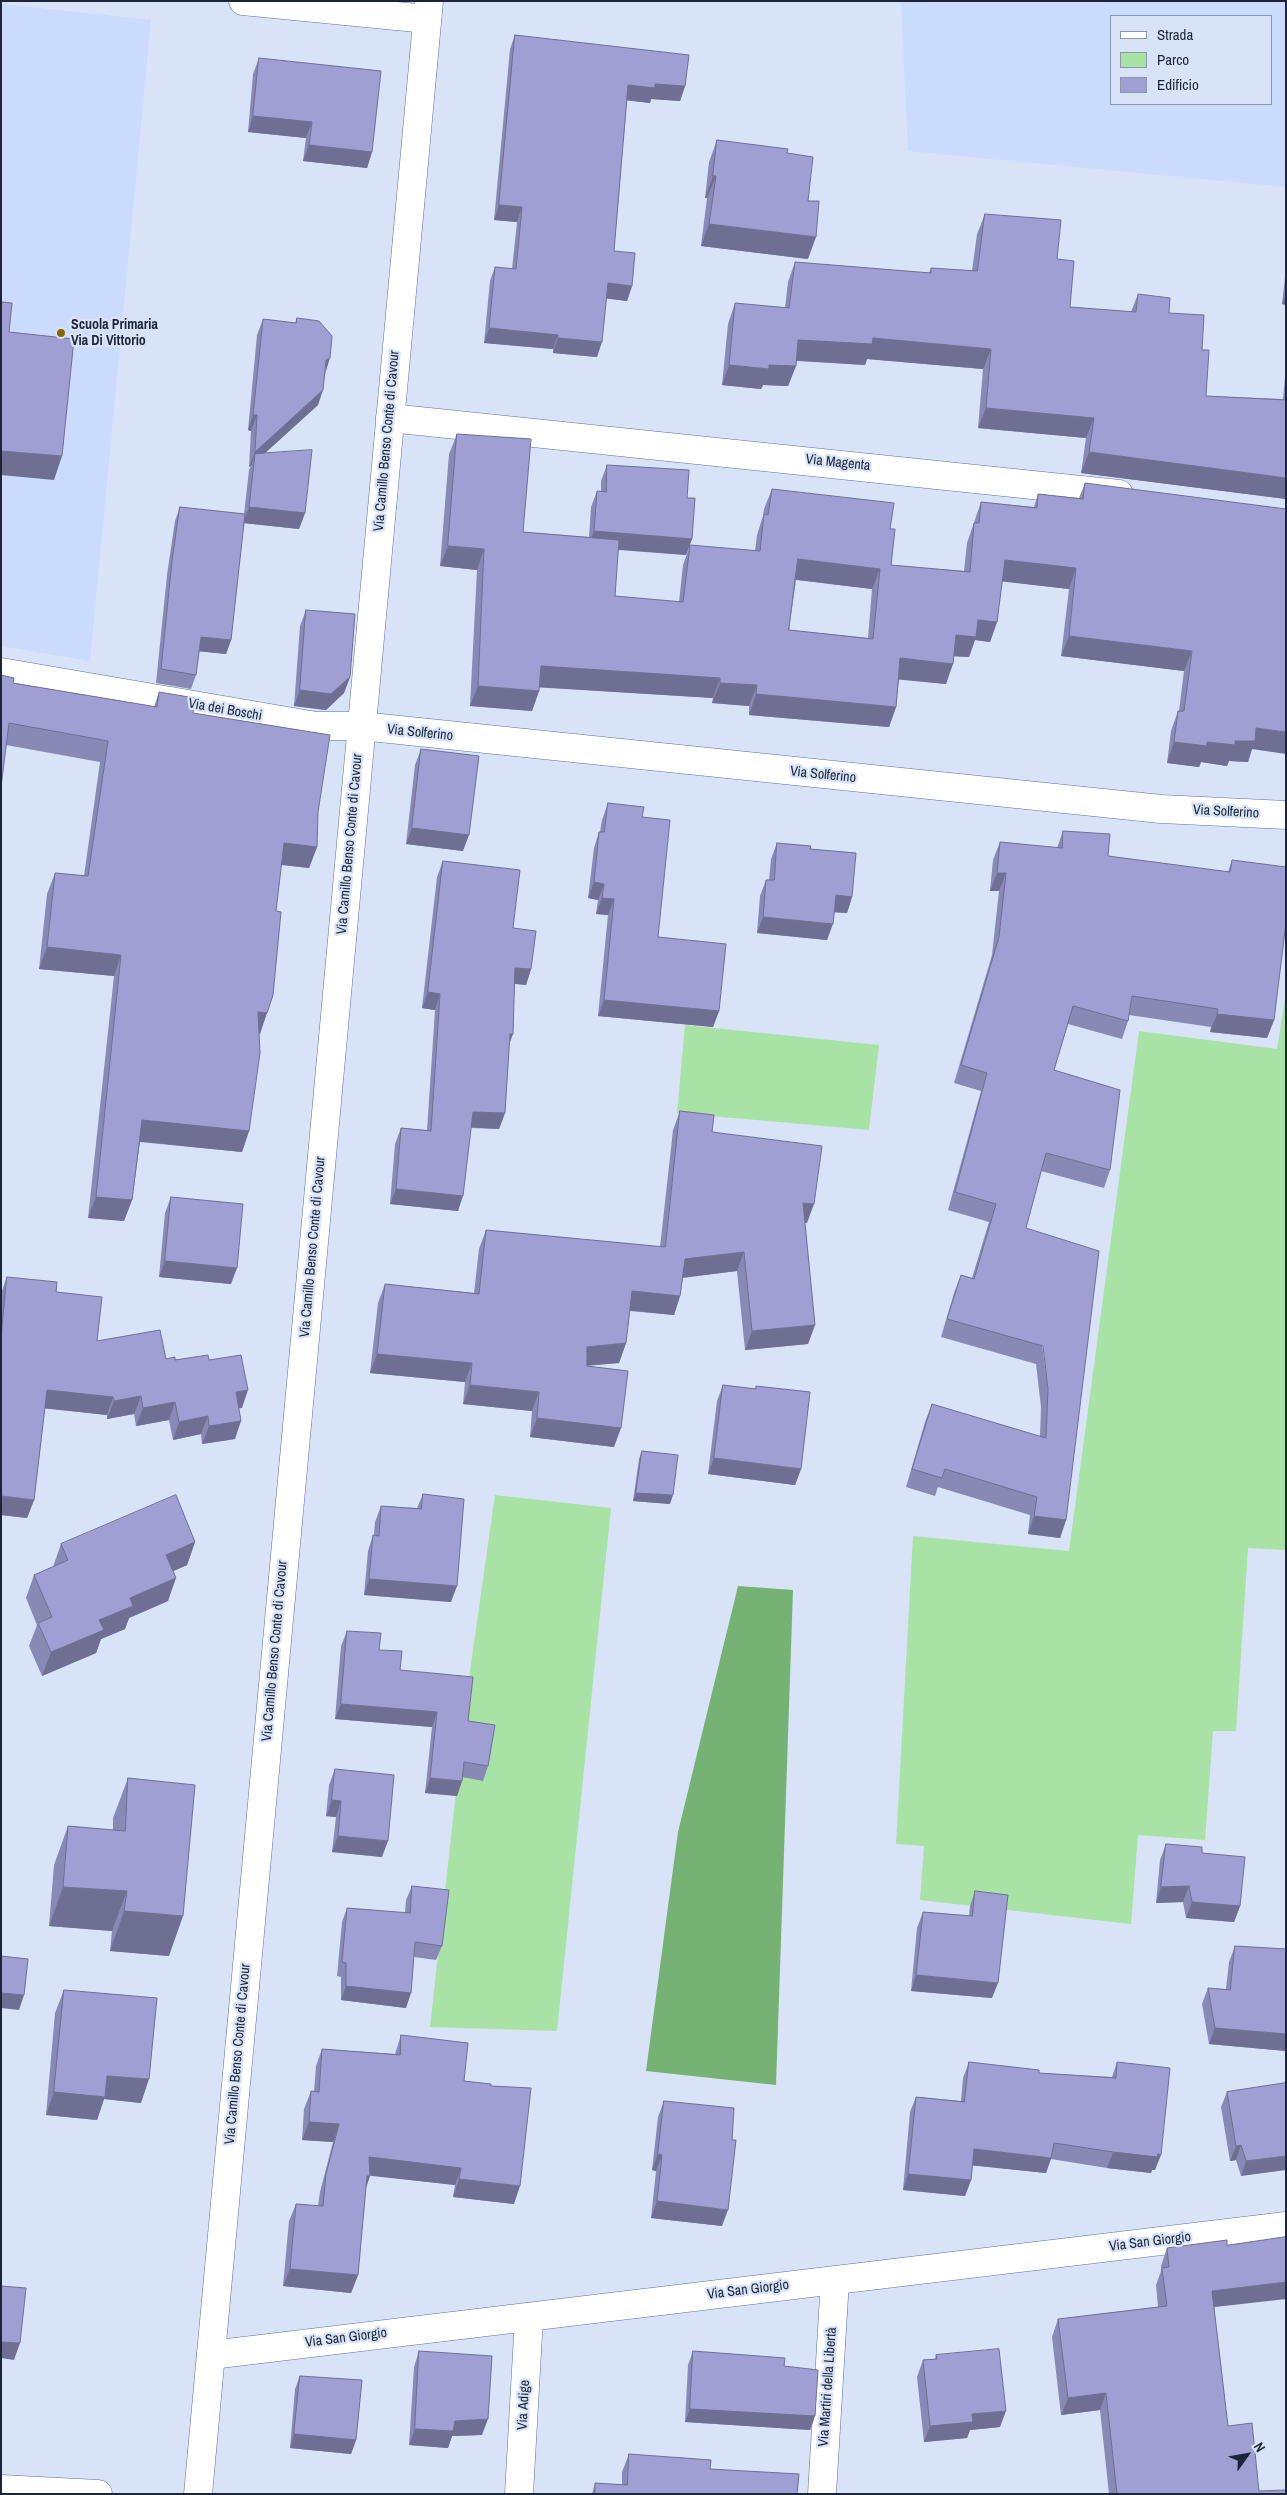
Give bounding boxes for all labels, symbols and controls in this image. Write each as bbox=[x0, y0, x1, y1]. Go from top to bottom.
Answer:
legend bbox=[1110, 15, 1272, 105]
text: Strada bbox=[1157, 24, 1193, 45]
text: Parco bbox=[1157, 49, 1189, 70]
text: Edificio bbox=[1157, 74, 1199, 95]
place label: Scuola Primaria Via Di Vittorio bbox=[71, 317, 158, 350]
marker: Scuola Primaria Via Di Vittorio bbox=[55, 327, 67, 339]
street label: Via Camillo Benso Conte di Cavour bbox=[371, 350, 403, 532]
street label: Via Magenta bbox=[805, 451, 871, 475]
street label: Via dei Boschi bbox=[187, 695, 263, 725]
street label: Via Solferino bbox=[386, 721, 454, 745]
street label: Via Camillo Benso Conte di Cavour bbox=[334, 753, 366, 935]
street label: Via Solferino bbox=[789, 763, 857, 787]
street label: Via Solferino bbox=[1193, 802, 1259, 822]
street label: Via Camillo Benso Conte di Cavour bbox=[297, 1156, 329, 1338]
street label: Via Camillo Benso Conte di Cavour bbox=[259, 1560, 291, 1742]
street label: Via Camillo Benso Conte di Cavour bbox=[222, 1963, 254, 2145]
street label: Via San Giorgio bbox=[1108, 2229, 1192, 2255]
street label: Via San Giorgio bbox=[706, 2277, 790, 2303]
street label: Via San Giorgio bbox=[304, 2325, 388, 2351]
street label: Via Martiri della Libertà bbox=[815, 2327, 841, 2447]
street label: Via Adige bbox=[514, 2379, 534, 2431]
north arrow bbox=[1222, 2430, 1272, 2480]
text: N bbox=[1250, 2439, 1270, 2455]

